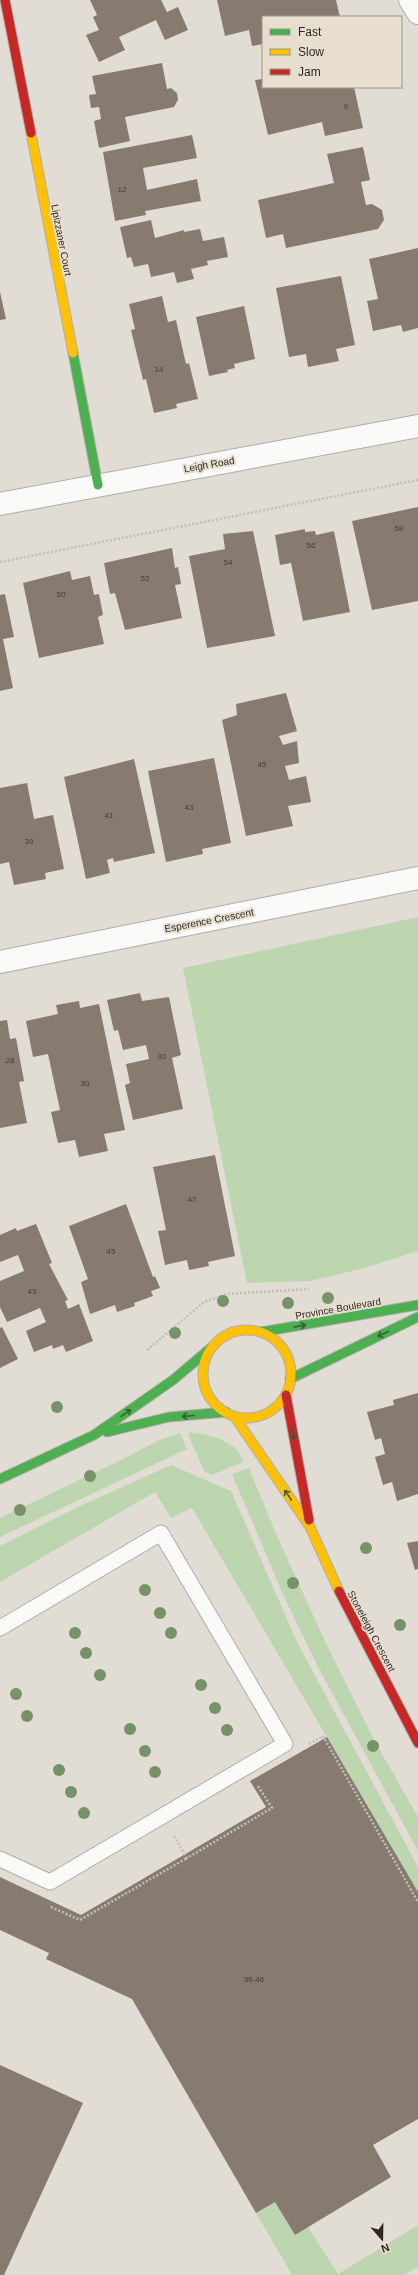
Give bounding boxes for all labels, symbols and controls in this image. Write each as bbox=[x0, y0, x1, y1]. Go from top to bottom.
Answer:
legend bbox=[262, 16, 402, 88]
text: Fast bbox=[298, 25, 322, 39]
text: Slow bbox=[298, 45, 324, 59]
text: Jam bbox=[298, 65, 321, 79]
house number: 9 bbox=[344, 102, 349, 111]
house number: 12 bbox=[118, 185, 127, 194]
street label: Lipizzaner Court bbox=[49, 203, 74, 277]
house number: 14 bbox=[155, 365, 164, 374]
street label: Leigh Road bbox=[183, 455, 235, 474]
house number: 58 bbox=[395, 524, 404, 533]
house number: 56 bbox=[307, 541, 316, 550]
house number: 54 bbox=[224, 558, 233, 567]
house number: 52 bbox=[141, 574, 150, 583]
house number: 50 bbox=[57, 590, 66, 599]
house number: 45 bbox=[258, 760, 267, 769]
house number: 43 bbox=[185, 803, 194, 812]
house number: 41 bbox=[105, 811, 114, 820]
house number: 39 bbox=[25, 837, 34, 846]
street label: Esperence Crescent bbox=[164, 906, 255, 935]
house number: 32 bbox=[158, 1052, 167, 1061]
house number: 28 bbox=[6, 1056, 15, 1065]
house number: 30 bbox=[81, 1079, 90, 1088]
house number: 47 bbox=[188, 1195, 197, 1204]
house number: 45 bbox=[107, 1247, 116, 1256]
house number: 43 bbox=[28, 1287, 37, 1296]
street label: Province Boulevard bbox=[294, 1296, 382, 1321]
one-way arrow bbox=[293, 1322, 306, 1330]
one-way arrow bbox=[377, 1331, 389, 1338]
one-way arrow bbox=[120, 1409, 131, 1417]
one-way arrow bbox=[181, 1412, 194, 1419]
one-way arrow bbox=[289, 1427, 297, 1440]
one-way arrow bbox=[284, 1490, 292, 1501]
street label: Stoneleigh Crescent bbox=[346, 1589, 398, 1674]
house number: 36-46 bbox=[244, 1975, 265, 1984]
north arrow bbox=[362, 2219, 402, 2259]
text: N bbox=[380, 2241, 391, 2255]

